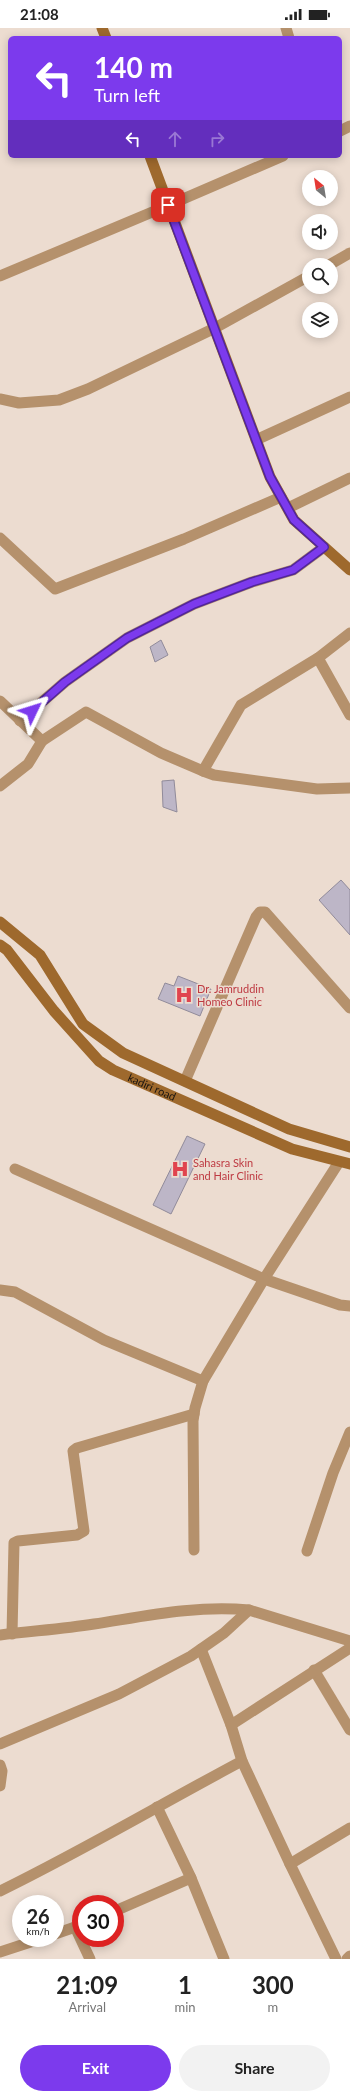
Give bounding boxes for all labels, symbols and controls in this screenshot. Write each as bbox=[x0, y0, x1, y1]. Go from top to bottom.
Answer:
text: 21:08 bbox=[20, 5, 59, 23]
text: 140 m bbox=[94, 50, 173, 84]
icon: left bbox=[28, 52, 80, 104]
text: Turn left bbox=[94, 84, 160, 106]
icon: left bbox=[122, 128, 144, 150]
icon: ahead bbox=[164, 128, 186, 150]
icon: right bbox=[206, 128, 228, 150]
north arrow bbox=[302, 170, 338, 206]
map controls bbox=[302, 170, 338, 338]
pin bbox=[151, 188, 185, 222]
icon: arrive bbox=[157, 194, 179, 216]
button: sound bbox=[302, 214, 338, 250]
button: search bbox=[302, 258, 338, 294]
button: layers bbox=[302, 302, 338, 338]
position arrow bbox=[11, 690, 53, 732]
place label: Dr. Jamruddin Homeo Clinic bbox=[197, 982, 264, 1008]
hospital icon: Dr. Jamruddin Homeo Clinic bbox=[174, 985, 194, 1005]
street label: kadiri road bbox=[126, 1070, 178, 1103]
place label: Sahasra Skin and Hair Clinic bbox=[193, 1156, 263, 1182]
hospital icon: Sahasra Skin and Hair Clinic bbox=[170, 1159, 190, 1179]
speed limit sign: 30 bbox=[72, 1895, 124, 1947]
text: 26 bbox=[26, 1904, 50, 1928]
text: km/h bbox=[26, 1925, 50, 1937]
text: 21:09 bbox=[56, 1970, 118, 1999]
text: 1 bbox=[178, 1970, 192, 1999]
text: 300 bbox=[252, 1970, 294, 1999]
text: Arrival bbox=[69, 1999, 106, 2015]
text: min bbox=[175, 1999, 196, 2015]
text: m bbox=[267, 1999, 278, 2015]
button: Exit bbox=[20, 2045, 171, 2091]
button: Share bbox=[179, 2045, 330, 2091]

